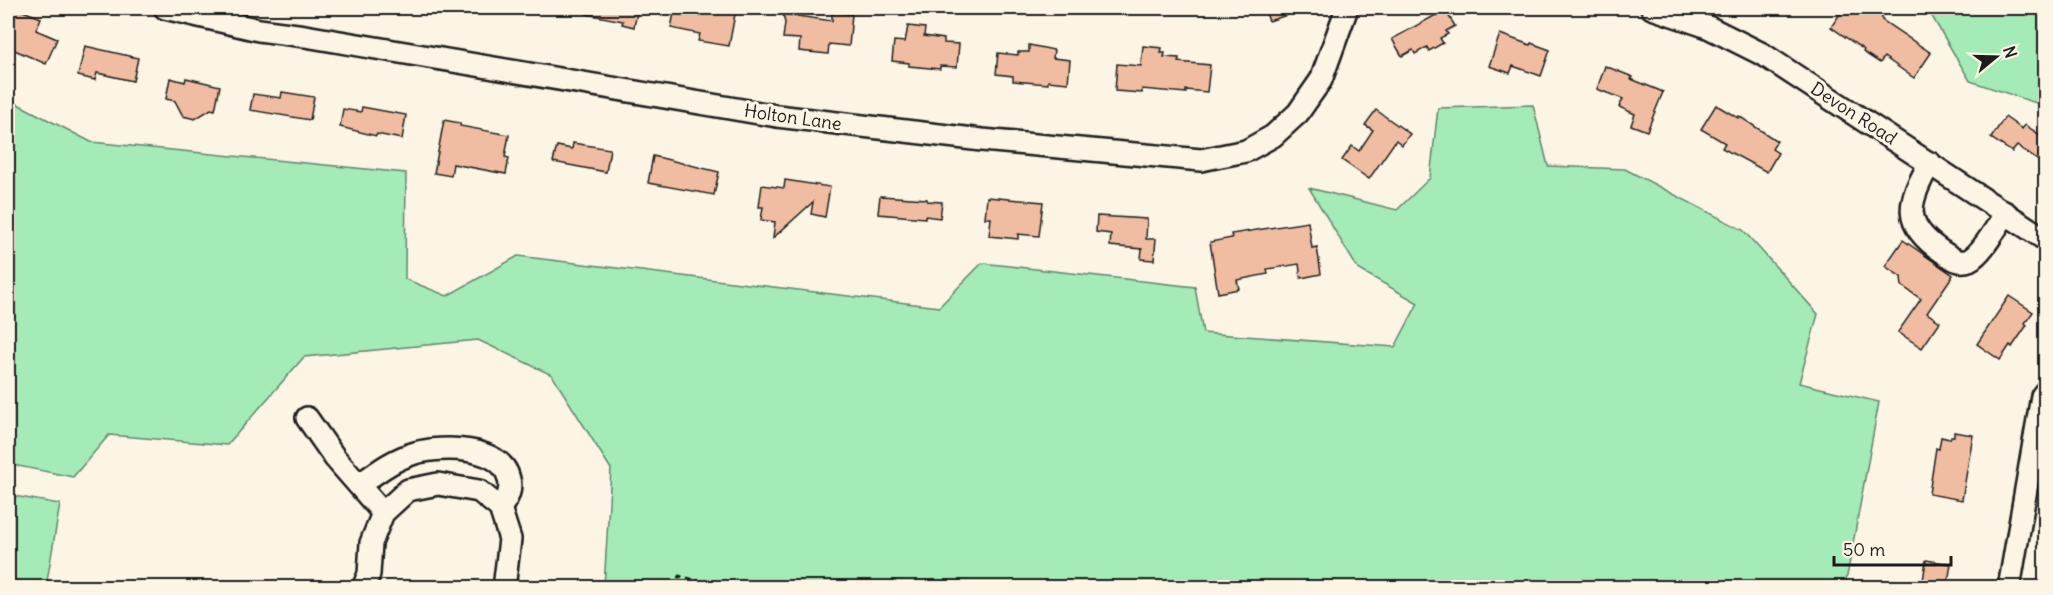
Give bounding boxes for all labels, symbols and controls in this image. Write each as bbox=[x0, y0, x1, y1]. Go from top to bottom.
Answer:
north arrow bbox=[1966, 27, 2026, 87]
text: N bbox=[1999, 44, 2021, 61]
street label: Devon Road bbox=[1807, 77, 1902, 150]
street label: Holton Lane bbox=[743, 99, 843, 135]
scale bar bbox=[1834, 529, 1951, 567]
text: 50 m bbox=[1843, 538, 1885, 561]

